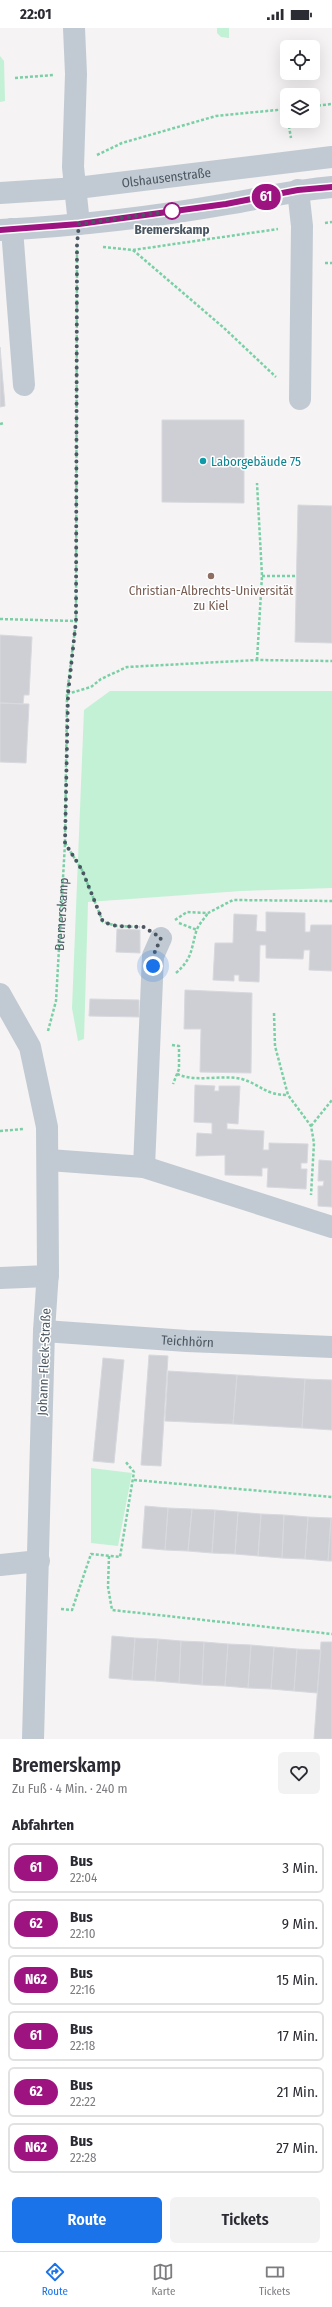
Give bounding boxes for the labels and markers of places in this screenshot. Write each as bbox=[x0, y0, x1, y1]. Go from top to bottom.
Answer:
marker: Bremerskamp bbox=[163, 202, 181, 220]
place label: Bremerskamp bbox=[135, 222, 209, 237]
place label: Laborgebäude 75 bbox=[211, 454, 301, 469]
marker: Laborgebäude 75 bbox=[198, 456, 208, 466]
marker: Christian-Albrechts-Universität zu Kiel bbox=[206, 571, 216, 581]
place label: Christian-Albrechts-Universität zu Kiel bbox=[129, 583, 294, 613]

